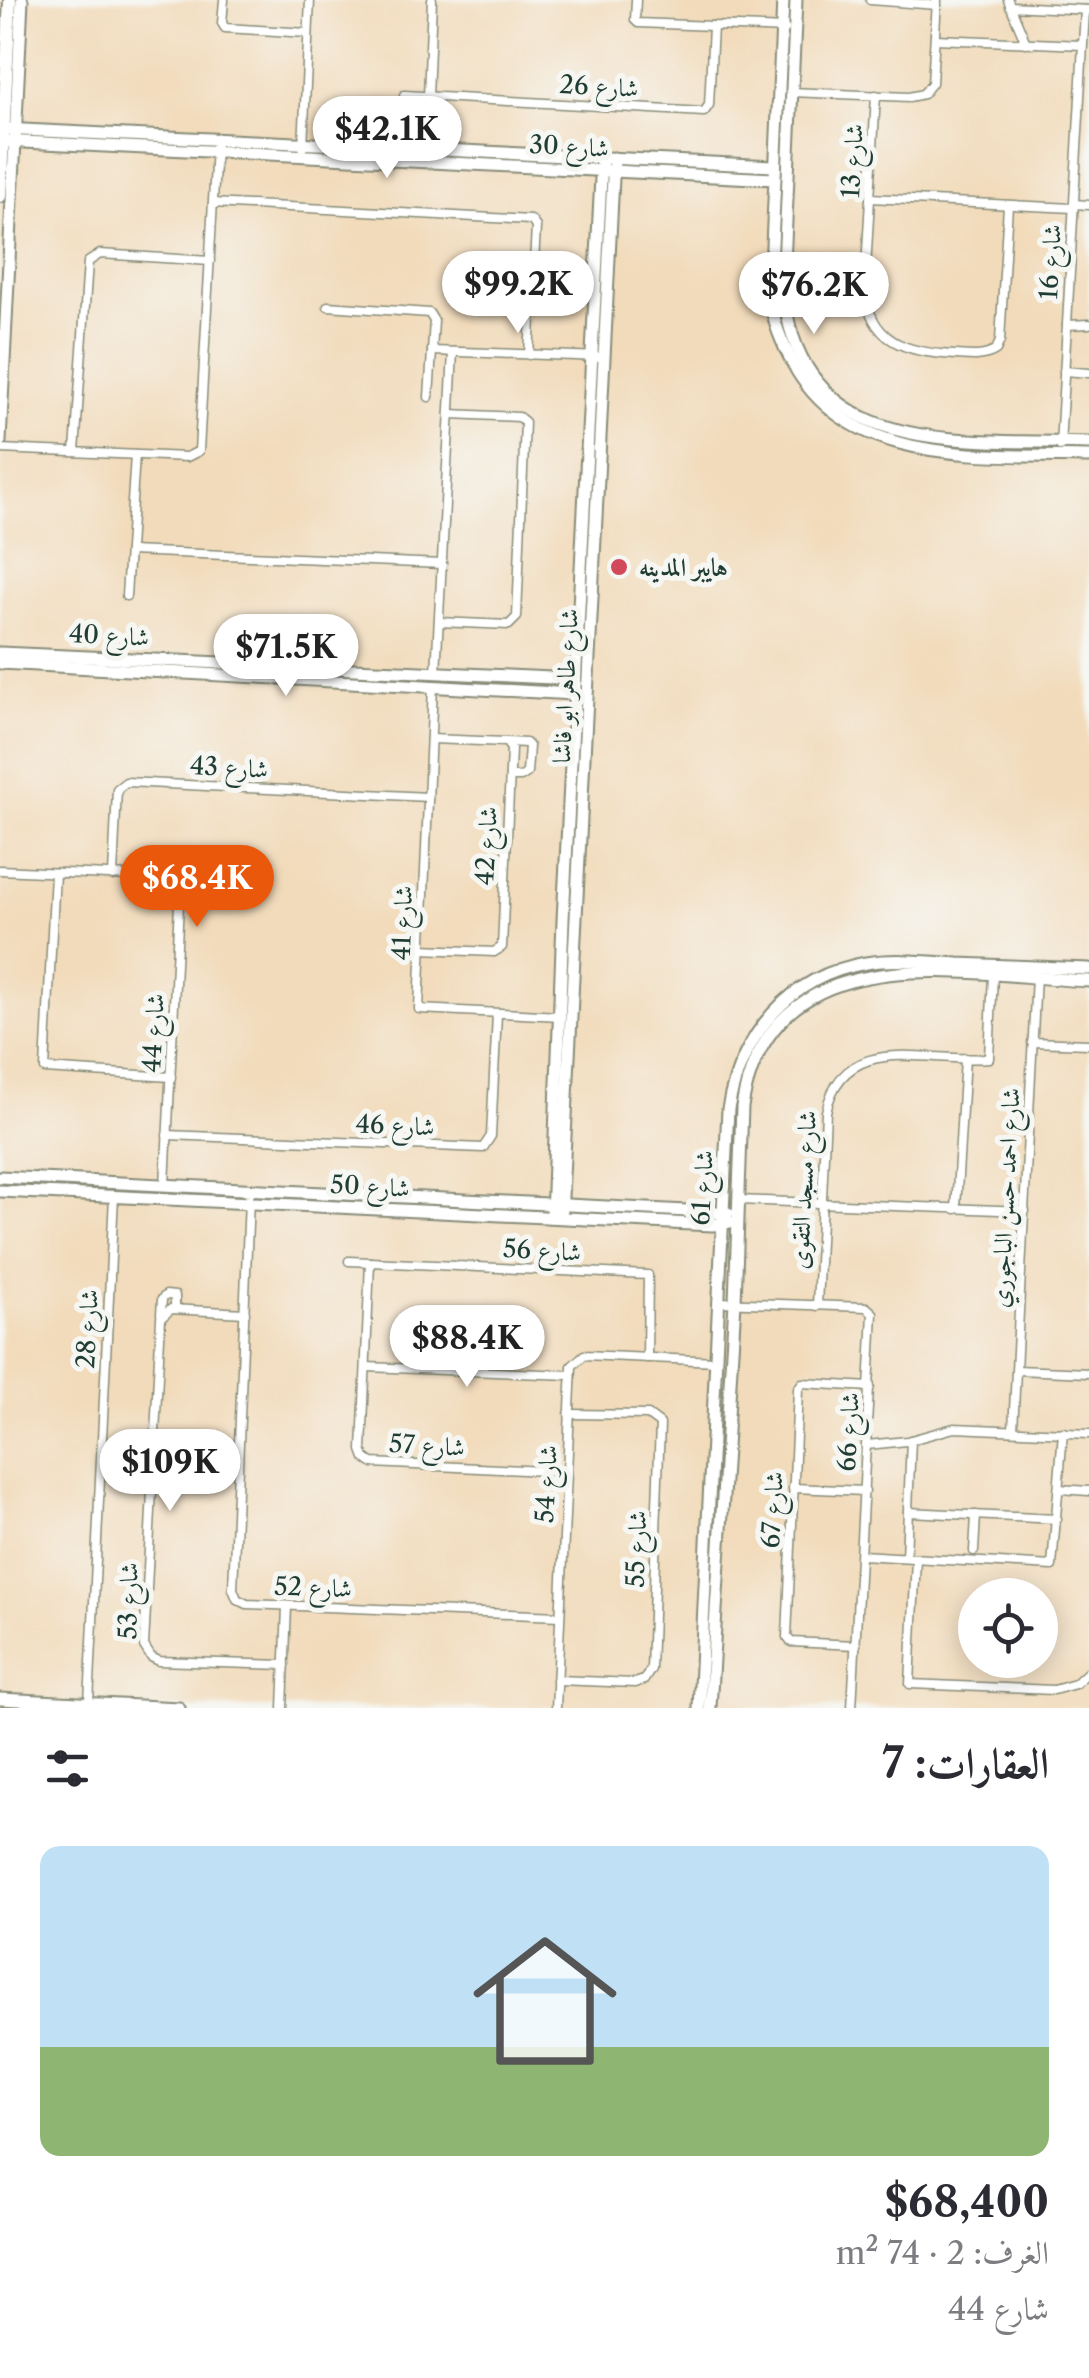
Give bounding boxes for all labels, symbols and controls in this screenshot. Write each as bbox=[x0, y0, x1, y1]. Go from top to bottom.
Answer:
street label: شارع 26 bbox=[558, 69, 639, 110]
pin: $42.1K bbox=[306, 96, 468, 181]
text: $42.1K bbox=[335, 109, 439, 148]
street label: شارع 13 bbox=[835, 123, 876, 199]
street label: شارع 30 bbox=[528, 129, 610, 170]
street label: شارع 16 bbox=[1033, 224, 1074, 301]
pin: $99.2K bbox=[437, 251, 599, 336]
pin: $76.2K bbox=[733, 252, 895, 337]
text: $99.2K bbox=[464, 264, 572, 303]
text: $76.2K bbox=[761, 265, 867, 304]
place label: هايبر المدينه bbox=[639, 552, 728, 583]
marker: هايبر المدينه bbox=[608, 556, 630, 578]
street label: شارع طاهر ابو فاشا bbox=[546, 608, 591, 765]
pin: $71.5K bbox=[205, 614, 367, 699]
street label: شارع 40 bbox=[68, 618, 150, 659]
text: $71.5K bbox=[235, 627, 337, 666]
street label: شارع 43 bbox=[189, 750, 269, 791]
street label: شارع 42 bbox=[469, 806, 510, 887]
pin: $68.4K bbox=[116, 845, 278, 930]
text: $68.4K bbox=[142, 858, 252, 897]
street label: شارع 41 bbox=[386, 885, 425, 961]
street label: شارع 44 bbox=[136, 993, 177, 1074]
street label: شارع احمد حسن الباجوري bbox=[984, 1087, 1033, 1309]
street label: شارع 46 bbox=[355, 1109, 435, 1148]
street label: شارع مسجد التقوى bbox=[784, 1110, 829, 1270]
street label: شارع 61 bbox=[685, 1150, 726, 1227]
street label: شارع 50 bbox=[329, 1169, 410, 1210]
street label: شارع 56 bbox=[502, 1233, 582, 1274]
street label: شارع 28 bbox=[70, 1289, 111, 1370]
pin: $88.4K bbox=[386, 1305, 548, 1390]
text: $88.4K bbox=[412, 1318, 522, 1357]
street label: شارع 66 bbox=[831, 1392, 872, 1473]
street label: شارع 57 bbox=[388, 1428, 466, 1469]
pin: $109K bbox=[100, 1429, 240, 1514]
text: $109K bbox=[121, 1442, 219, 1481]
street label: شارع 54 bbox=[529, 1444, 570, 1524]
street label: شارع 67 bbox=[755, 1471, 796, 1549]
street label: شارع 55 bbox=[620, 1510, 659, 1588]
street label: شارع 53 bbox=[112, 1562, 151, 1640]
street label: شارع 52 bbox=[273, 1571, 353, 1610]
map controls bbox=[958, 1578, 1058, 1678]
button: locate bbox=[958, 1578, 1058, 1678]
text: العقارات: 7 bbox=[882, 1737, 1049, 1789]
icon: filters bbox=[40, 1741, 95, 1796]
icon: home bbox=[455, 1911, 635, 2091]
text: $68,400 bbox=[885, 2176, 1049, 2228]
text: الغرف: 2 · 74 m² bbox=[836, 2233, 1049, 2272]
text: شارع 44 bbox=[948, 2289, 1049, 2328]

